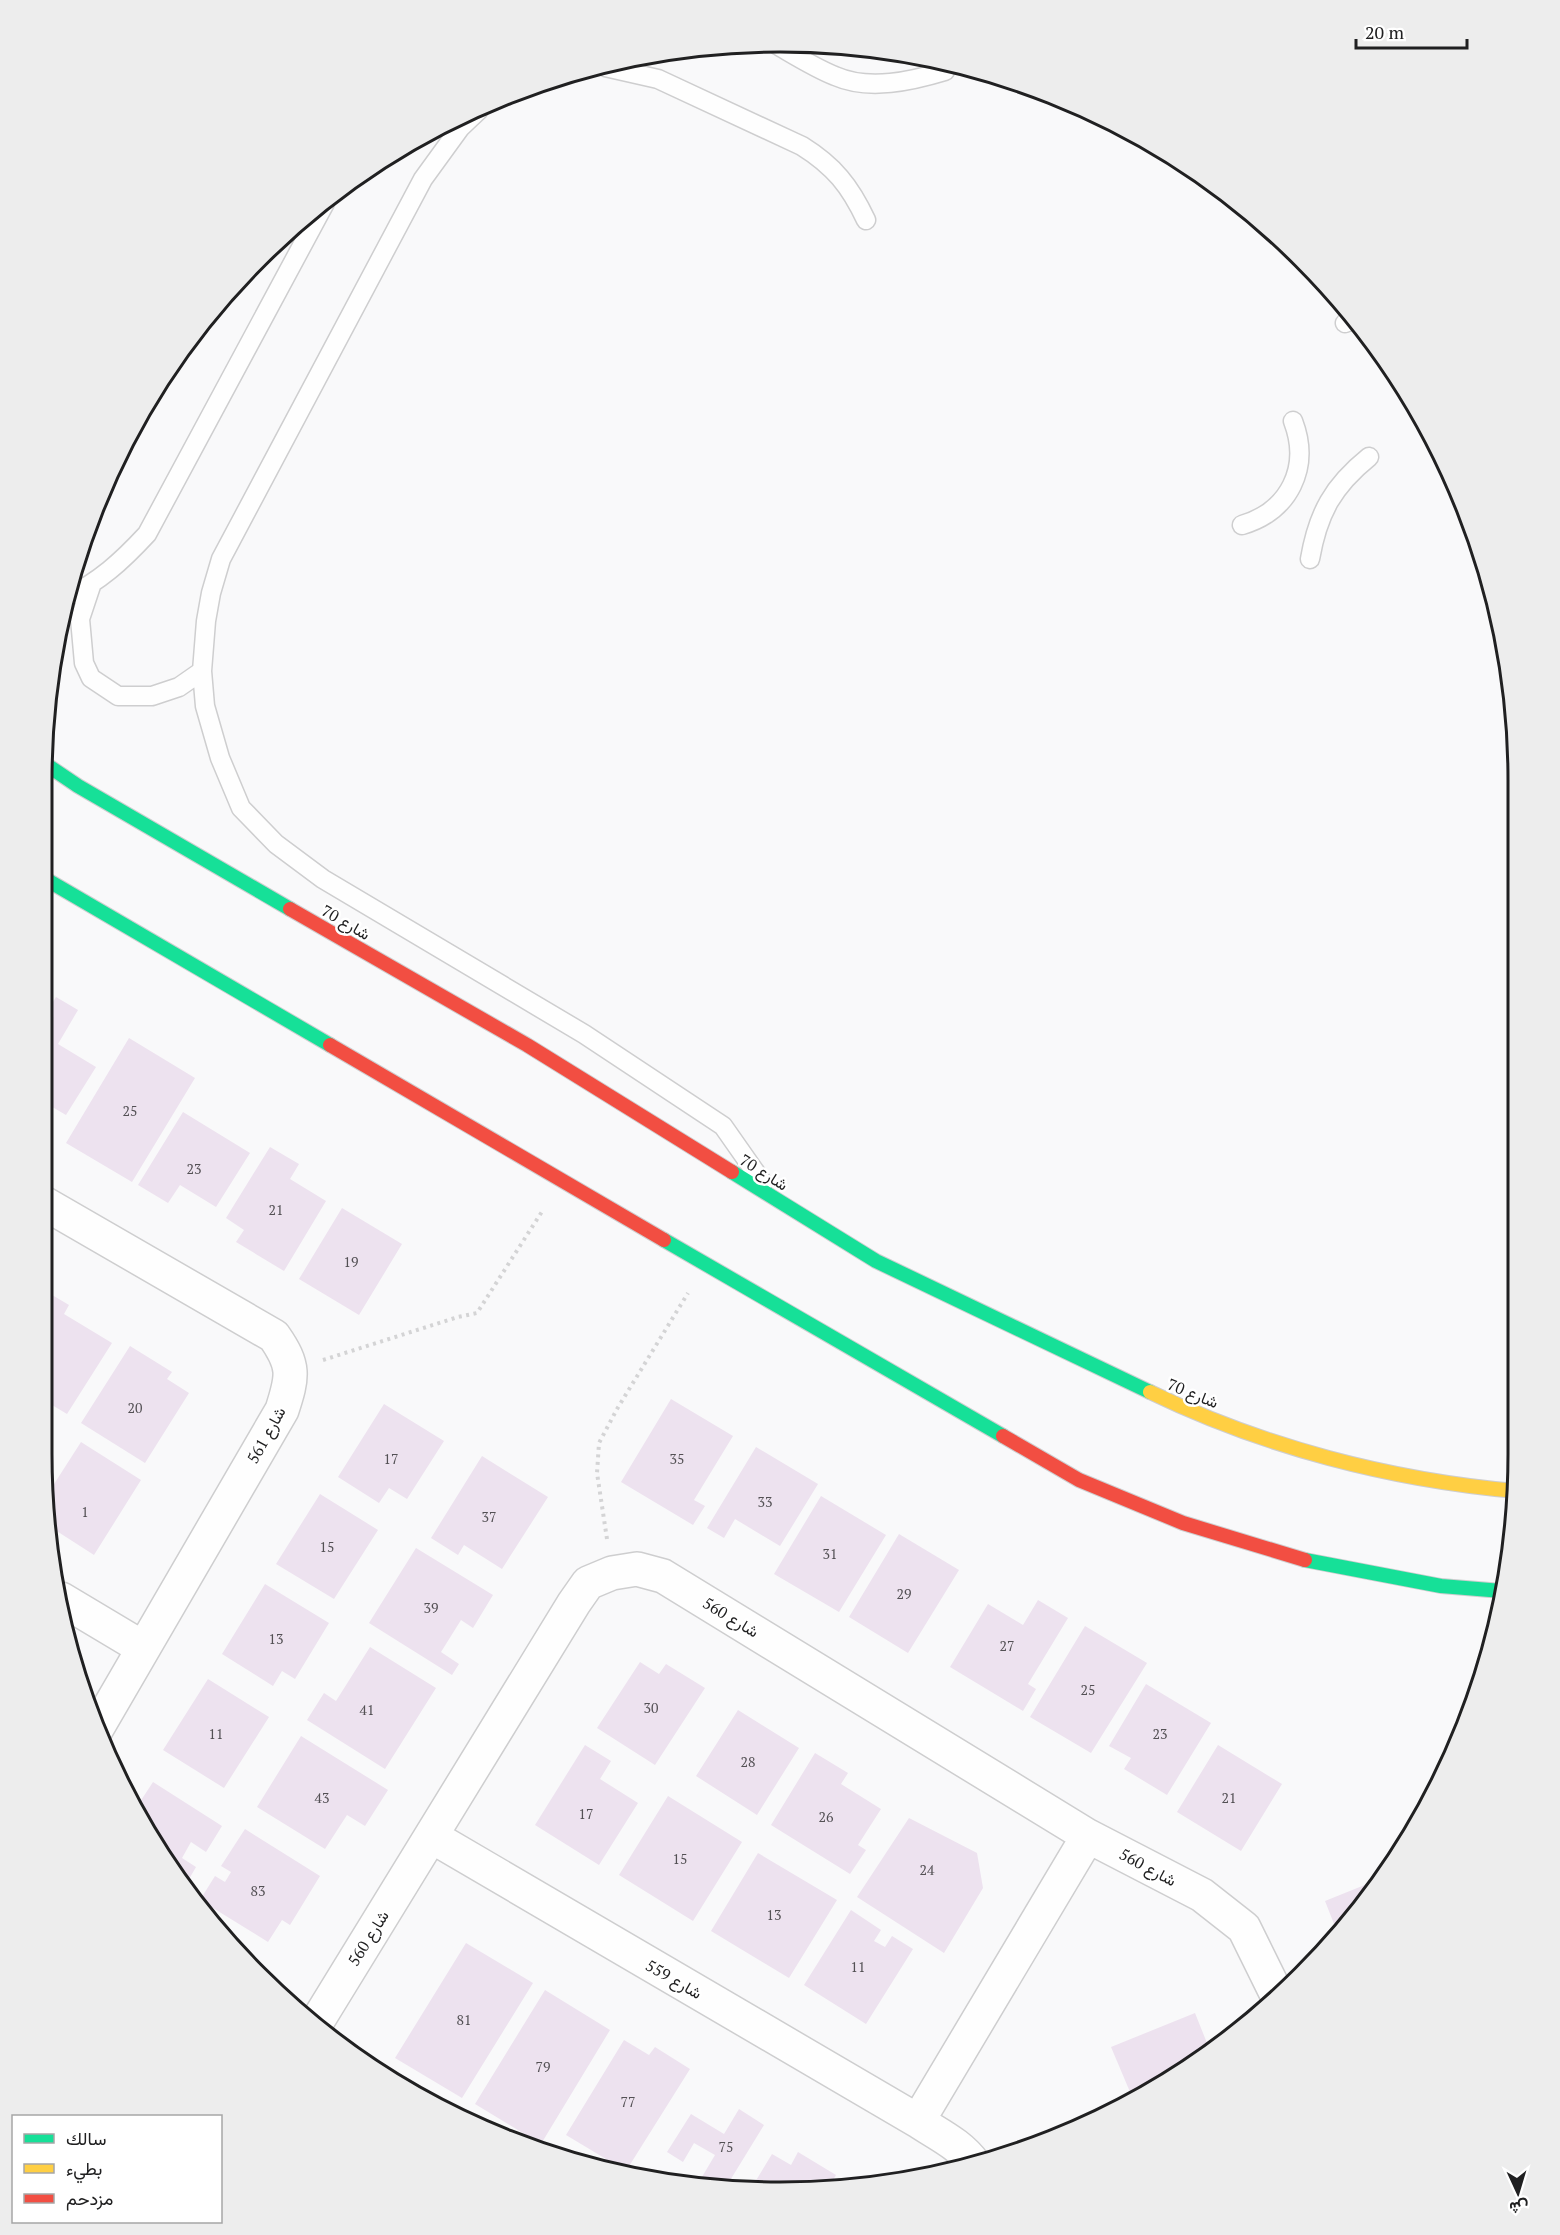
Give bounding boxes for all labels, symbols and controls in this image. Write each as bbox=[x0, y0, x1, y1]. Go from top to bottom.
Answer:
scale bar bbox=[1356, 12, 1467, 50]
text: 20 m bbox=[1365, 20, 1405, 44]
street label: شارع 70 bbox=[317, 899, 375, 946]
house number: 25 bbox=[123, 1101, 137, 1120]
street label: شارع 70 bbox=[735, 1149, 792, 1196]
house number: 23 bbox=[187, 1159, 201, 1178]
house number: 21 bbox=[269, 1200, 283, 1219]
house number: 19 bbox=[344, 1252, 358, 1271]
street label: شارع 70 bbox=[1164, 1373, 1222, 1414]
house number: 20 bbox=[128, 1398, 142, 1417]
street label: شارع 561 bbox=[241, 1403, 291, 1468]
house number: 17 bbox=[384, 1449, 398, 1468]
house number: 35 bbox=[670, 1449, 684, 1468]
house number: 33 bbox=[758, 1492, 772, 1511]
house number: 1 bbox=[81, 1502, 89, 1521]
house number: 37 bbox=[482, 1507, 496, 1526]
house number: 15 bbox=[320, 1537, 334, 1556]
house number: 31 bbox=[823, 1544, 837, 1563]
house number: 29 bbox=[897, 1584, 911, 1603]
street label: شارع 560 bbox=[698, 1592, 763, 1643]
house number: 39 bbox=[424, 1598, 438, 1617]
house number: 13 bbox=[269, 1629, 283, 1648]
house number: 27 bbox=[1000, 1636, 1014, 1655]
house number: 25 bbox=[1081, 1680, 1095, 1699]
house number: 30 bbox=[644, 1698, 658, 1717]
house number: 41 bbox=[360, 1700, 374, 1719]
house number: 11 bbox=[209, 1724, 223, 1743]
house number: 23 bbox=[1153, 1724, 1167, 1743]
house number: 28 bbox=[741, 1752, 755, 1771]
house number: 43 bbox=[315, 1788, 329, 1807]
house number: 21 bbox=[1222, 1788, 1236, 1807]
house number: 17 bbox=[579, 1804, 593, 1823]
house number: 26 bbox=[819, 1807, 834, 1826]
street label: شارع 560 bbox=[1115, 1843, 1180, 1892]
house number: 15 bbox=[673, 1849, 687, 1868]
house number: 24 bbox=[920, 1860, 935, 1879]
house number: 83 bbox=[251, 1881, 265, 1900]
house number: 13 bbox=[767, 1905, 781, 1924]
street label: شارع 560 bbox=[342, 1906, 395, 1971]
street label: شارع 559 bbox=[641, 1954, 706, 2005]
house number: 11 bbox=[851, 1957, 865, 1976]
house number: 81 bbox=[457, 2010, 471, 2029]
house number: 79 bbox=[536, 2057, 550, 2076]
house number: 77 bbox=[621, 2092, 635, 2111]
legend bbox=[12, 2115, 222, 2223]
text: سالك bbox=[66, 2126, 106, 2150]
house number: 75 bbox=[719, 2137, 733, 2156]
text: بطيء bbox=[66, 2156, 102, 2184]
north arrow bbox=[1488, 2163, 1548, 2223]
text: مزدحم bbox=[66, 2186, 113, 2211]
text: ش bbox=[1509, 2196, 1529, 2220]

